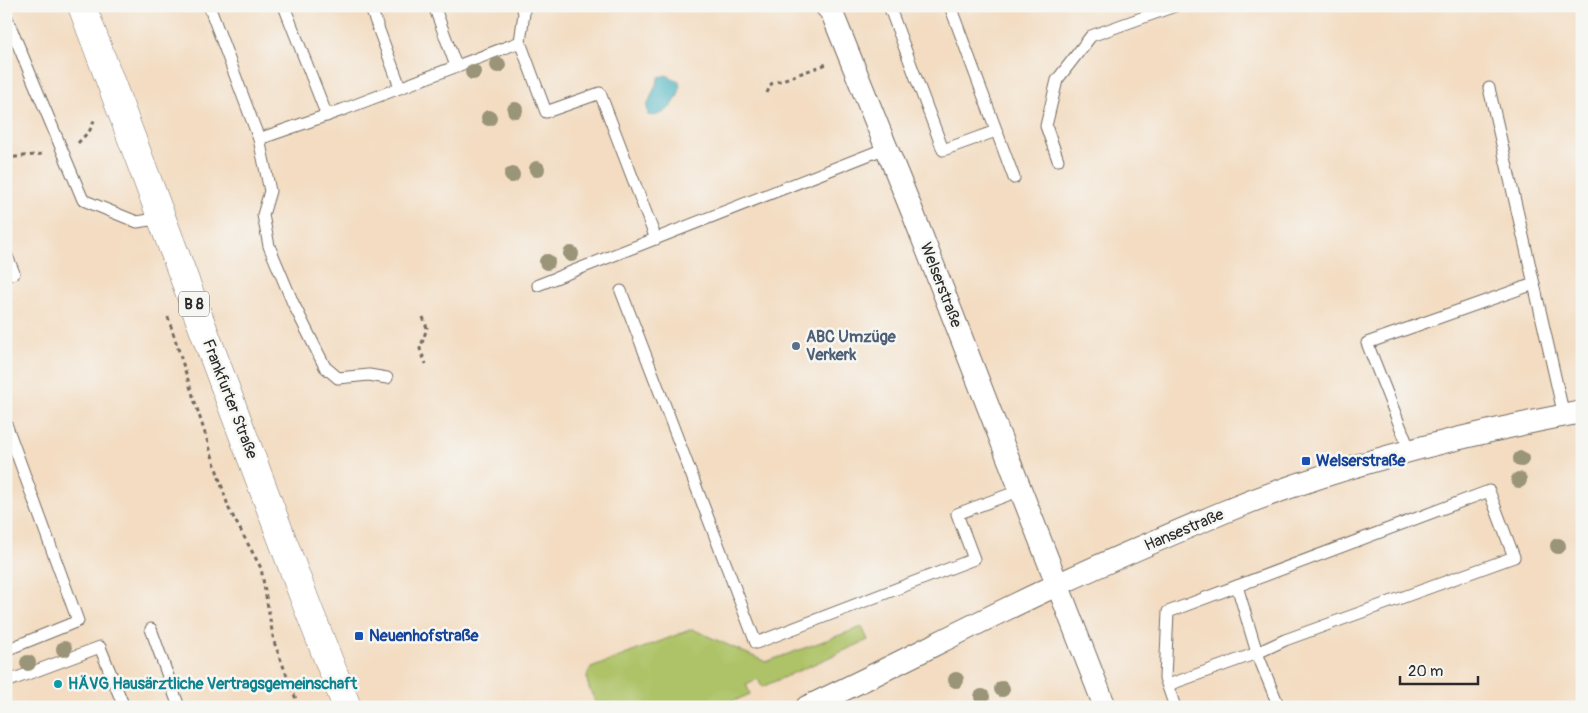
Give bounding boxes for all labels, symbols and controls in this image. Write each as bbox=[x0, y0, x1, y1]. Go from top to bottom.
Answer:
street label: Welserstraße bbox=[916, 240, 966, 330]
road number: B 8 bbox=[179, 292, 209, 316]
place label: ABC Umzüge Verkerk bbox=[806, 327, 897, 365]
street label: Frankfurter Straße bbox=[198, 336, 262, 462]
marker: ABC Umzüge Verkerk bbox=[790, 340, 802, 352]
place label: Welserstraße bbox=[1316, 451, 1407, 471]
marker: Welserstraße bbox=[1300, 455, 1312, 467]
street label: Hansestraße bbox=[1141, 504, 1227, 556]
place label: Neuenhofstraße bbox=[369, 626, 479, 646]
marker: Neuenhofstraße bbox=[353, 630, 365, 642]
scale bar bbox=[1400, 653, 1478, 685]
text: 20 m bbox=[1408, 662, 1443, 681]
place label: HÄVG Hausärztliche Vertragsgemeinschaft bbox=[68, 674, 358, 694]
marker: HÄVG Hausärztliche Vertragsgemeinschaft bbox=[52, 678, 64, 690]

